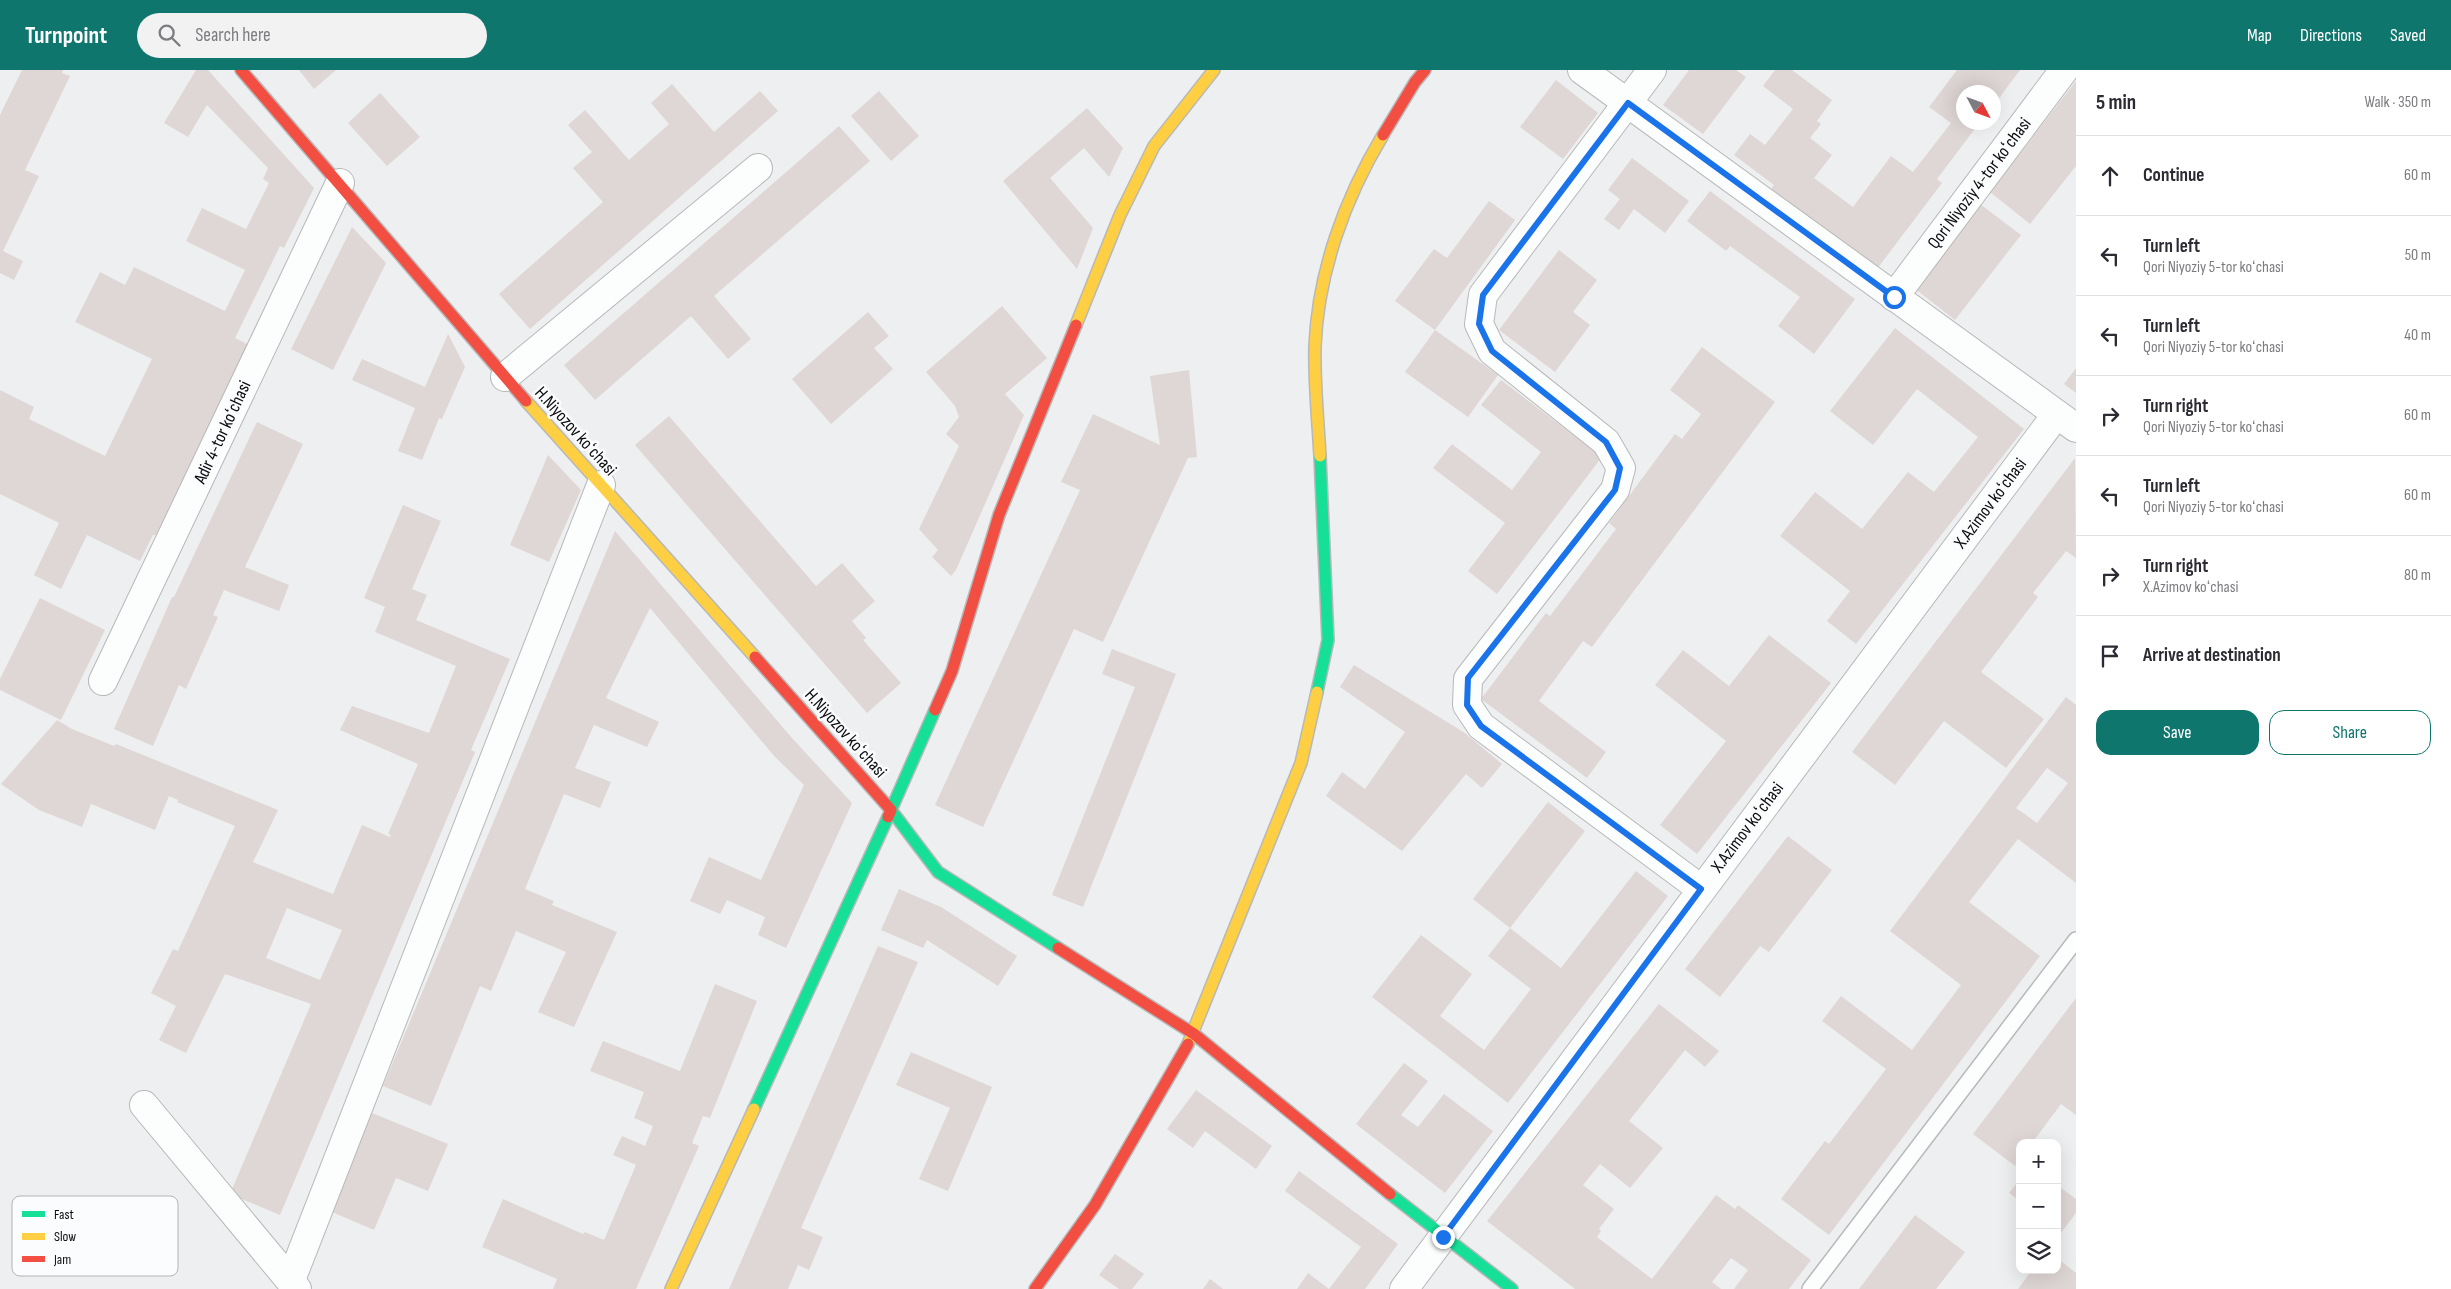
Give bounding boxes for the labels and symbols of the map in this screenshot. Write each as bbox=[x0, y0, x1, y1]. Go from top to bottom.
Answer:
north arrow bbox=[1956, 85, 2001, 130]
street label: Qori Niyoziy 4-tor koʻchasi bbox=[1923, 114, 2036, 253]
route start bbox=[1883, 286, 1906, 309]
street label: Adir 4-tor koʻchasi bbox=[189, 377, 255, 488]
street label: H.Niyozov koʻchasi bbox=[530, 383, 621, 480]
street label: X.Azimov koʻchasi bbox=[1949, 454, 2031, 553]
street label: H.Niyozov koʻchasi bbox=[800, 685, 891, 782]
street label: X.Azimov koʻchasi bbox=[1706, 778, 1788, 877]
legend bbox=[12, 1196, 178, 1276]
text: Fast bbox=[54, 1206, 74, 1223]
route end bbox=[1432, 1226, 1455, 1249]
text: Slow bbox=[54, 1228, 76, 1245]
text: Jam bbox=[53, 1251, 71, 1268]

